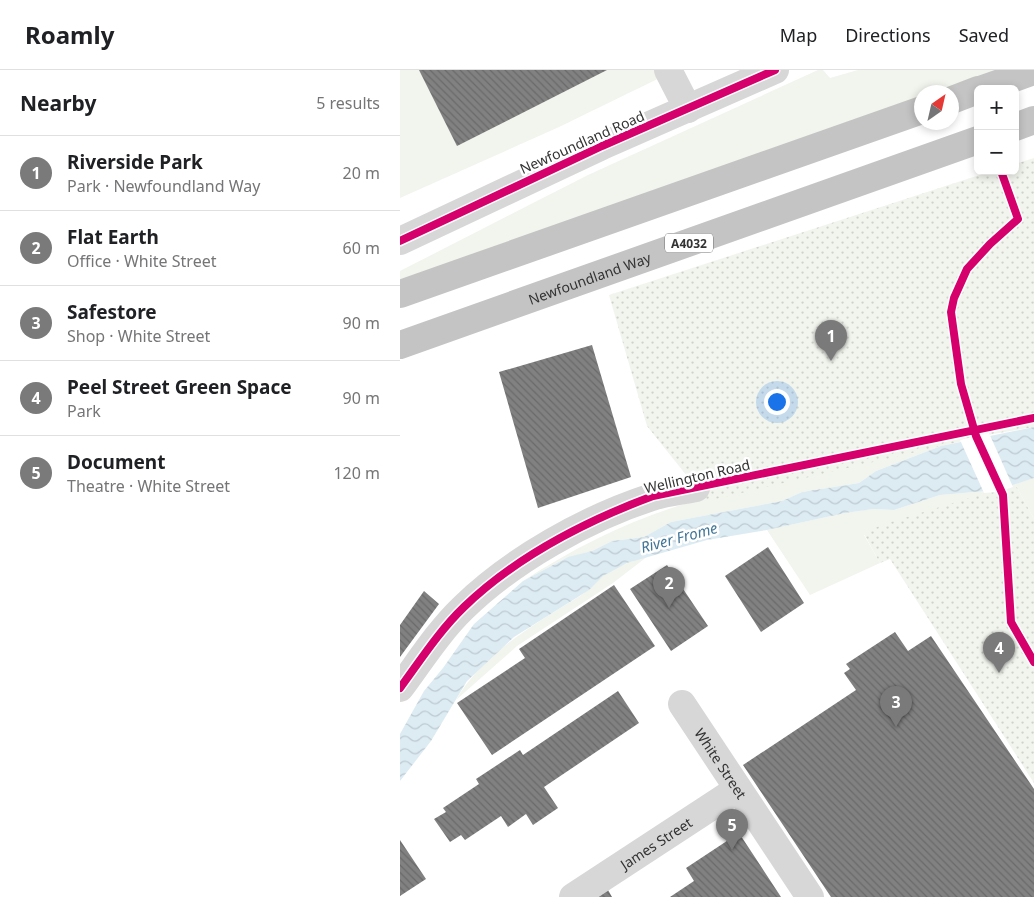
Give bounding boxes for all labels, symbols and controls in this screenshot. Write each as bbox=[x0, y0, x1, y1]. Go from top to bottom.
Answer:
text: Roamly bbox=[25, 18, 114, 51]
text: Map bbox=[780, 23, 817, 47]
text: Directions bbox=[845, 23, 931, 47]
text: Saved bbox=[959, 23, 1009, 47]
north arrow bbox=[914, 85, 959, 130]
map controls bbox=[974, 85, 1019, 175]
button: + bbox=[974, 85, 1019, 130]
text: Nearby bbox=[20, 89, 96, 117]
text: 5 results bbox=[316, 92, 380, 114]
street label: Newfoundland Road bbox=[517, 106, 647, 178]
button: − bbox=[974, 130, 1019, 175]
text: Riverside Park bbox=[67, 149, 203, 175]
text: 1 bbox=[31, 162, 41, 184]
text: 20 m bbox=[343, 162, 380, 184]
text: Park · Newfoundland Way bbox=[67, 175, 260, 197]
text: Flat Earth bbox=[67, 224, 159, 250]
road number: A4032 bbox=[665, 234, 713, 252]
text: 2 bbox=[31, 237, 41, 259]
text: 60 m bbox=[343, 237, 380, 259]
street label: Newfoundland Way bbox=[526, 247, 654, 308]
text: Office · White Street bbox=[67, 250, 216, 272]
text: Safestore bbox=[67, 299, 157, 325]
text: 3 bbox=[31, 312, 41, 334]
text: 90 m bbox=[343, 312, 380, 334]
pin: 1 bbox=[815, 320, 847, 361]
text: Shop · White Street bbox=[67, 325, 210, 347]
text: Peel Street Green Space bbox=[67, 374, 292, 400]
text: 4 bbox=[31, 387, 41, 409]
text: 90 m bbox=[343, 387, 380, 409]
your location bbox=[764, 389, 790, 415]
text: Park bbox=[67, 400, 101, 422]
text: Document bbox=[67, 449, 165, 475]
street label: Wellington Road bbox=[642, 455, 752, 497]
text: 5 bbox=[31, 462, 41, 484]
text: 120 m bbox=[333, 462, 380, 484]
text: Theatre · White Street bbox=[67, 475, 230, 497]
water label: River Frome bbox=[638, 517, 720, 557]
pin: 2 bbox=[653, 567, 685, 608]
pin: 4 bbox=[983, 632, 1015, 673]
pin: 3 bbox=[880, 686, 912, 727]
street label: White Street bbox=[691, 724, 752, 802]
pin: 5 bbox=[716, 809, 748, 850]
street label: James Street bbox=[615, 812, 695, 874]

